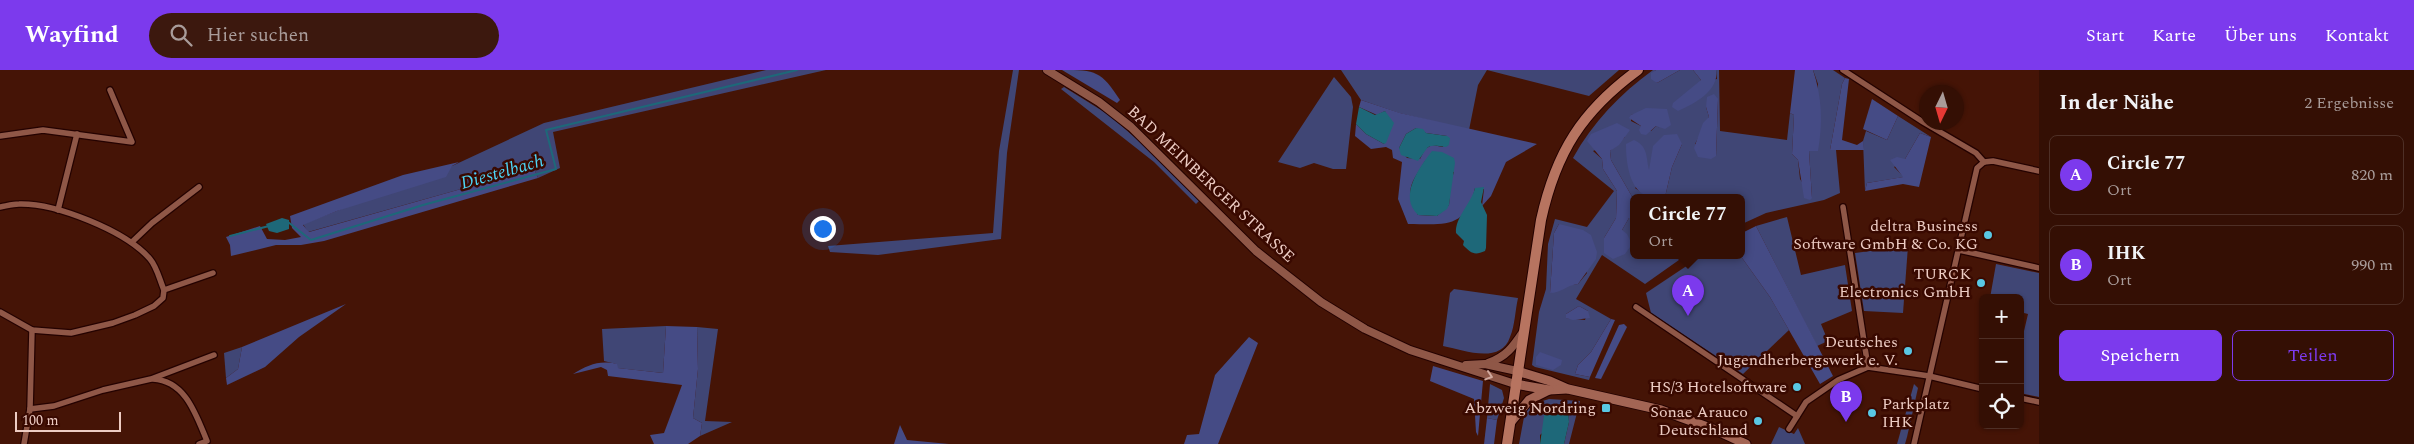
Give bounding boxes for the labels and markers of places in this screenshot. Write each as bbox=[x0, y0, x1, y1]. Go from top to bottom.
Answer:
place label: deltra Business Software GmbH & Co. KG bbox=[1793, 214, 1978, 256]
marker: deltra Business Software GmbH & Co. KG bbox=[1982, 229, 1994, 241]
place label: TURCK Electronics GmbH bbox=[1839, 262, 1971, 304]
pin: A bbox=[1672, 275, 1704, 316]
marker: TURCK Electronics GmbH bbox=[1975, 277, 1987, 289]
place label: Deutsches Jugendherbergswerk e. V. bbox=[1717, 330, 1898, 372]
marker: Deutsches Jugendherbergswerk e. V. bbox=[1902, 345, 1914, 357]
place label: HS/3 Hotelsoftware bbox=[1649, 375, 1787, 399]
marker: HS/3 Hotelsoftware bbox=[1791, 381, 1803, 393]
pin: B bbox=[1830, 381, 1862, 422]
place label: Parkplatz IHK bbox=[1882, 392, 1950, 434]
place label: Abzweig Nordring bbox=[1464, 396, 1596, 420]
place label: Sonae Arauco Deutschland bbox=[1650, 400, 1748, 442]
marker: Abzweig Nordring bbox=[1600, 402, 1612, 414]
marker: Parkplatz IHK bbox=[1866, 407, 1878, 419]
marker: Sonae Arauco Deutschland bbox=[1752, 415, 1764, 427]

